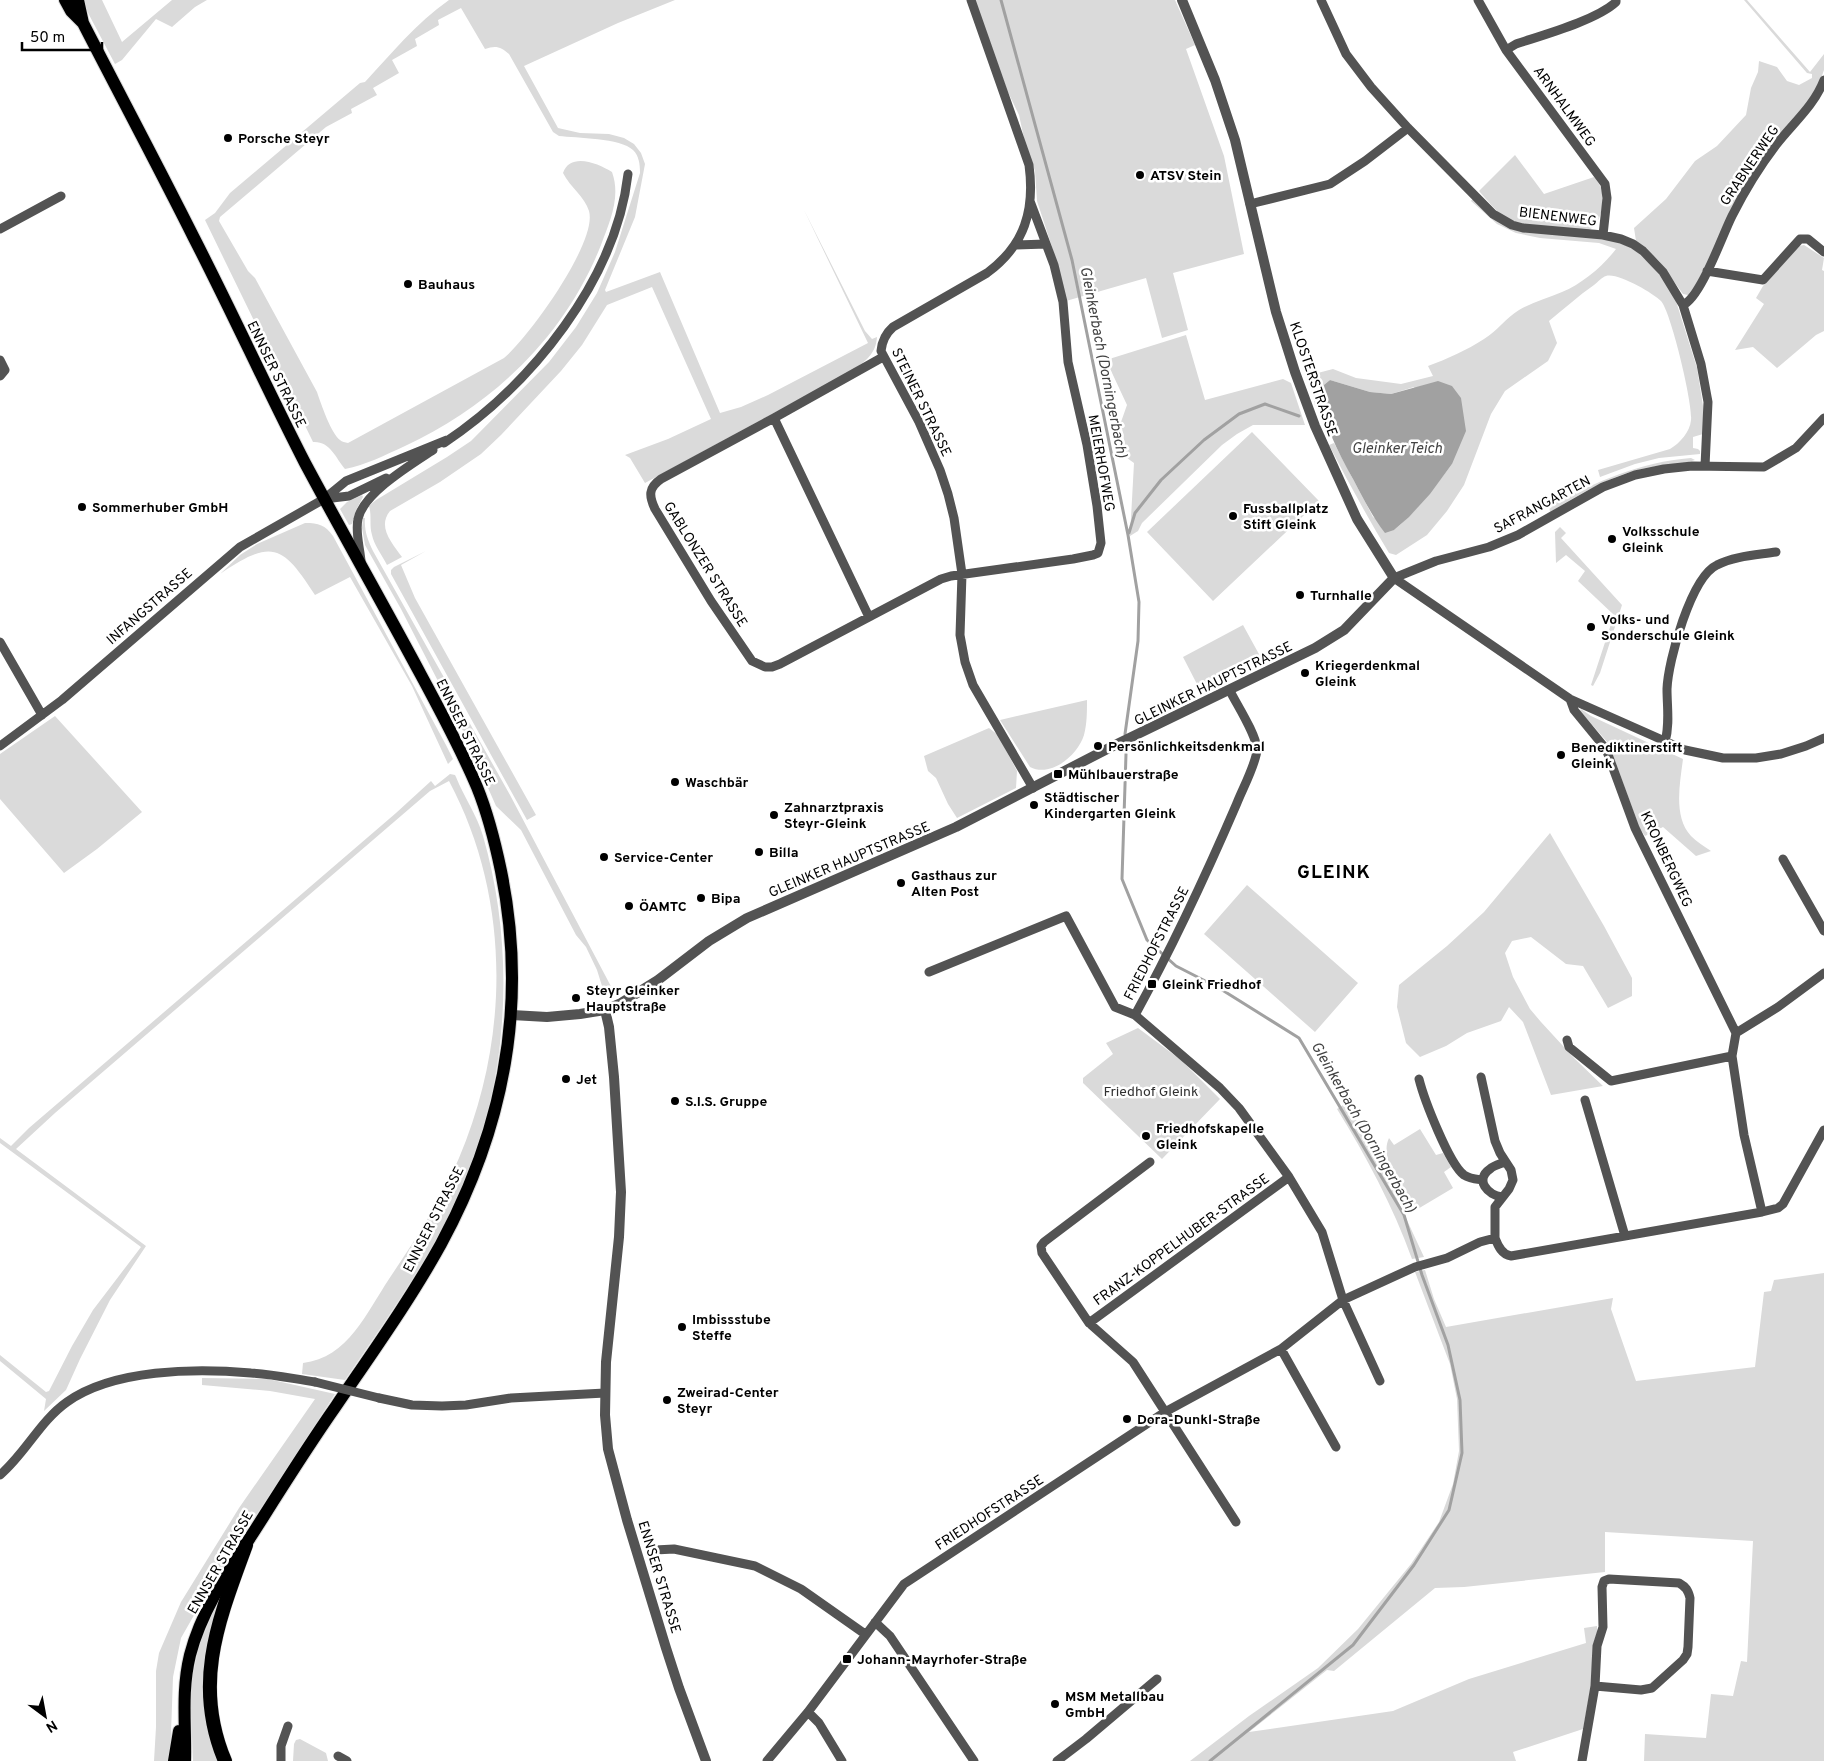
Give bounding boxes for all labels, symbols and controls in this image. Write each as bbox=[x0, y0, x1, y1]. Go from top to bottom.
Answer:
scale bar bbox=[22, 20, 102, 52]
text: 50 m bbox=[30, 29, 65, 48]
street label: ARNHALMWEG bbox=[1529, 63, 1599, 150]
street label: GRABNERWEG bbox=[1717, 122, 1783, 209]
place label: Porsche Steyr bbox=[238, 131, 330, 148]
marker: Porsche Steyr bbox=[222, 132, 234, 144]
place label: ATSV Stein bbox=[1150, 168, 1221, 185]
marker: ATSV Stein bbox=[1134, 169, 1146, 181]
street label: BIENENWEG bbox=[1518, 204, 1598, 231]
water label: Gleinkerbach (Dorningerbach) bbox=[1075, 265, 1130, 460]
place label: Bauhaus bbox=[418, 277, 475, 294]
marker: Bauhaus bbox=[402, 278, 414, 290]
street label: ENNSER STRASSE bbox=[242, 318, 309, 431]
street label: KLOSTERSTRASSE bbox=[1285, 320, 1340, 439]
street label: STEINER STRASSE bbox=[887, 346, 954, 460]
street label: MEIERHOFWEG bbox=[1084, 414, 1117, 513]
water label: Gleinker Teich bbox=[1352, 440, 1442, 459]
street label: SAFRANGARTEN bbox=[1491, 473, 1594, 538]
street label: GABLONZER STRASSE bbox=[659, 499, 750, 631]
place label: Sommerhuber GmbH bbox=[92, 500, 228, 517]
marker: Sommerhuber GmbH bbox=[76, 501, 88, 513]
place label: Fussballplatz Stift Gleink bbox=[1243, 501, 1329, 534]
marker: Fussballplatz Stift Gleink bbox=[1227, 510, 1239, 522]
place label: Volksschule Gleink bbox=[1622, 524, 1700, 557]
marker: Volksschule Gleink bbox=[1606, 533, 1618, 545]
street label: INFANGSTRASSE bbox=[104, 565, 196, 649]
place label: Turnhalle bbox=[1310, 588, 1372, 605]
marker: Turnhalle bbox=[1294, 589, 1306, 601]
place label: Volks- und Sonderschule Gleink bbox=[1601, 612, 1735, 645]
marker: Volks- und Sonderschule Gleink bbox=[1585, 621, 1597, 633]
street label: GLEINKER HAUPTSTRASSE bbox=[1132, 639, 1296, 730]
place label: Kriegerdenkmal Gleink bbox=[1315, 658, 1420, 691]
marker: Kriegerdenkmal Gleink bbox=[1299, 667, 1311, 679]
street label: ENNSER STRASSE bbox=[431, 676, 498, 789]
place label: Persönlichkeitsdenkmal bbox=[1108, 739, 1265, 756]
marker: Persönlichkeitsdenkmal bbox=[1092, 740, 1104, 752]
place label: Benediktinerstift Gleink bbox=[1571, 740, 1683, 773]
marker: Benediktinerstift Gleink bbox=[1555, 749, 1567, 761]
place label: Mühlbauerstraße bbox=[1068, 767, 1179, 784]
marker: Mühlbauerstraße bbox=[1052, 768, 1064, 780]
place label: Waschbär bbox=[685, 775, 749, 792]
marker: Waschbär bbox=[669, 776, 681, 788]
place label: Städtischer Kindergarten Gleink bbox=[1044, 790, 1176, 823]
marker: Städtischer Kindergarten Gleink bbox=[1028, 799, 1040, 811]
place label: Zahnarztpraxis Steyr-Gleink bbox=[784, 800, 884, 833]
marker: Zahnarztpraxis Steyr-Gleink bbox=[768, 809, 780, 821]
street label: KRONBERGWEG bbox=[1636, 809, 1695, 910]
street label: GLEINKER HAUPTSTRASSE bbox=[766, 819, 933, 902]
place label: Billa bbox=[769, 845, 799, 862]
marker: Billa bbox=[753, 846, 765, 858]
place label: Service-Center bbox=[614, 850, 713, 867]
marker: Service-Center bbox=[598, 851, 610, 863]
district label: GLEINK bbox=[1297, 861, 1371, 885]
place label: Gasthaus zur Alten Post bbox=[911, 868, 997, 901]
marker: Gasthaus zur Alten Post bbox=[895, 877, 907, 889]
street label: FRIEDHOFSTRASSE bbox=[1121, 884, 1193, 1004]
place label: Bipa bbox=[711, 891, 741, 908]
marker: Bipa bbox=[695, 892, 707, 904]
place label: ÖAMTC bbox=[639, 899, 687, 916]
marker: ÖAMTC bbox=[623, 900, 635, 912]
place label: Gleink Friedhof bbox=[1162, 977, 1261, 994]
marker: Gleink Friedhof bbox=[1146, 978, 1158, 990]
place label: Steyr Gleinker Hauptstraße bbox=[586, 983, 680, 1016]
marker: Steyr Gleinker Hauptstraße bbox=[570, 992, 582, 1004]
water label: Gleinkerbach (Dorningerbach) bbox=[1306, 1039, 1420, 1217]
place label: Jet bbox=[576, 1072, 597, 1089]
marker: Jet bbox=[560, 1073, 572, 1085]
park label: Friedhof Gleink bbox=[1104, 1084, 1198, 1101]
place label: S.I.S. Gruppe bbox=[685, 1094, 767, 1111]
marker: S.I.S. Gruppe bbox=[669, 1095, 681, 1107]
place label: Friedhofskapelle Gleink bbox=[1156, 1121, 1264, 1154]
marker: Friedhofskapelle Gleink bbox=[1140, 1130, 1152, 1142]
street label: ENNSER STRASSE bbox=[400, 1164, 468, 1276]
street label: FRANZ-KOPPELHUBER-STRASSE bbox=[1090, 1171, 1273, 1310]
place label: Imbissstube Steffe bbox=[692, 1312, 771, 1345]
marker: Imbissstube Steffe bbox=[676, 1321, 688, 1333]
place label: Zweirad-Center Steyr bbox=[677, 1385, 779, 1418]
marker: Zweirad-Center Steyr bbox=[661, 1394, 673, 1406]
place label: Dora-Dunkl-Straße bbox=[1137, 1412, 1261, 1429]
marker: Dora-Dunkl-Straße bbox=[1121, 1413, 1133, 1425]
street label: FRIEDHOFSTRASSE bbox=[932, 1472, 1047, 1555]
street label: ENNSER STRASSE bbox=[185, 1508, 258, 1618]
street label: ENNSER STRASSE bbox=[633, 1519, 684, 1636]
place label: Johann-Mayrhofer-Straße bbox=[857, 1652, 1027, 1669]
marker: Johann-Mayrhofer-Straße bbox=[841, 1653, 853, 1665]
place label: MSM Metallbau GmbH bbox=[1065, 1689, 1164, 1722]
north arrow bbox=[20, 1691, 70, 1741]
marker: MSM Metallbau GmbH bbox=[1049, 1698, 1061, 1710]
text: N bbox=[42, 1716, 60, 1736]

